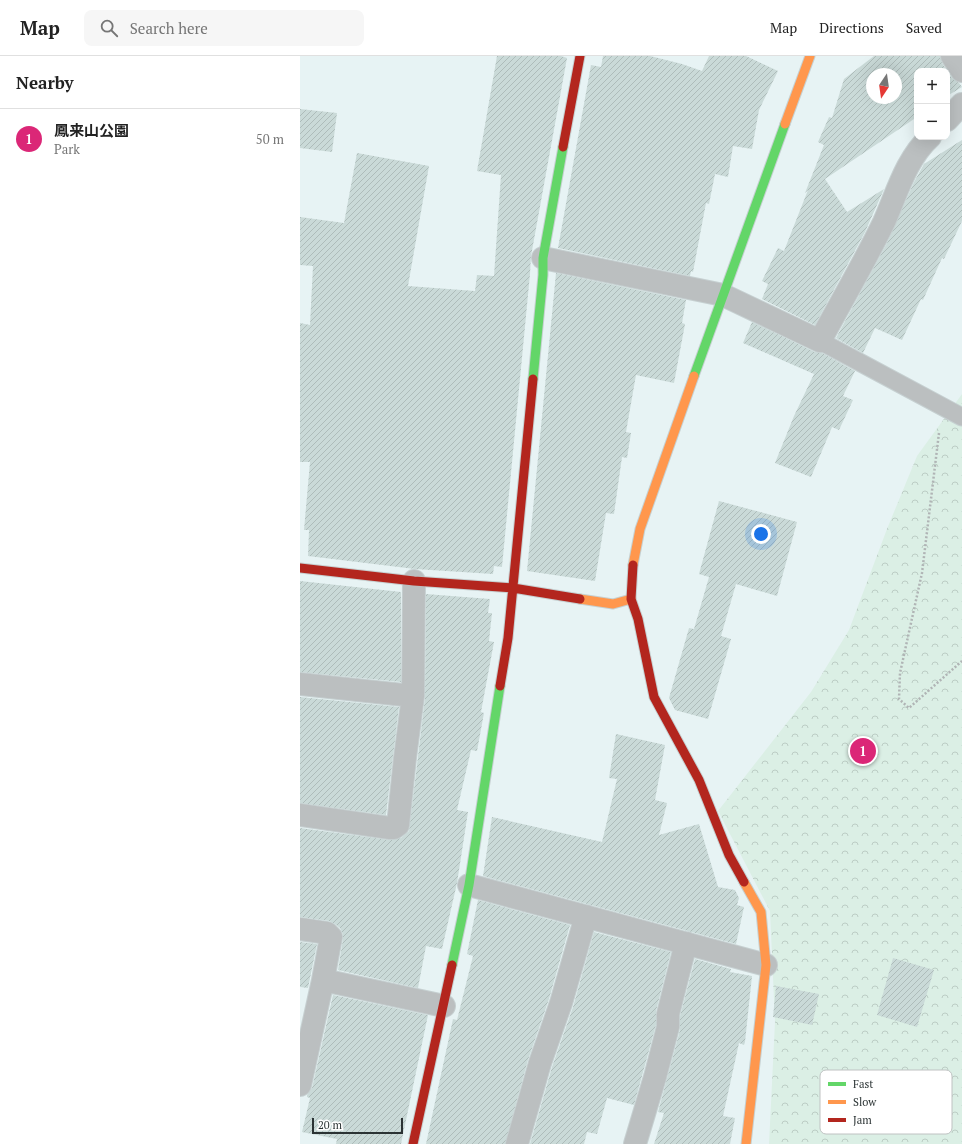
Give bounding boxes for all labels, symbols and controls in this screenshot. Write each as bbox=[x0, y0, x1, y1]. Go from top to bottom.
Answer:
search box bbox=[84, 10, 364, 46]
text: Map bbox=[20, 15, 60, 40]
icon: search bbox=[98, 17, 120, 39]
text: Search here bbox=[130, 18, 208, 38]
text: Map bbox=[770, 18, 797, 37]
text: Directions bbox=[819, 18, 884, 37]
text: Saved bbox=[906, 18, 942, 37]
north arrow bbox=[866, 68, 902, 104]
map controls bbox=[914, 68, 950, 140]
button: + bbox=[914, 68, 950, 104]
text: Nearby bbox=[16, 71, 74, 94]
button: − bbox=[914, 104, 950, 140]
text: 鳳来山公園 bbox=[54, 120, 129, 140]
text: 1 bbox=[25, 130, 33, 148]
text: 50 m bbox=[256, 130, 284, 148]
text: Park bbox=[54, 140, 80, 158]
your location bbox=[751, 524, 771, 544]
pin: 1 bbox=[850, 736, 876, 766]
legend bbox=[820, 1070, 952, 1134]
text: Fast bbox=[853, 1077, 873, 1091]
text: Slow bbox=[853, 1095, 877, 1109]
text: Jam bbox=[853, 1113, 872, 1127]
scale bar bbox=[312, 1116, 403, 1135]
text: 20 m bbox=[318, 1118, 342, 1132]

